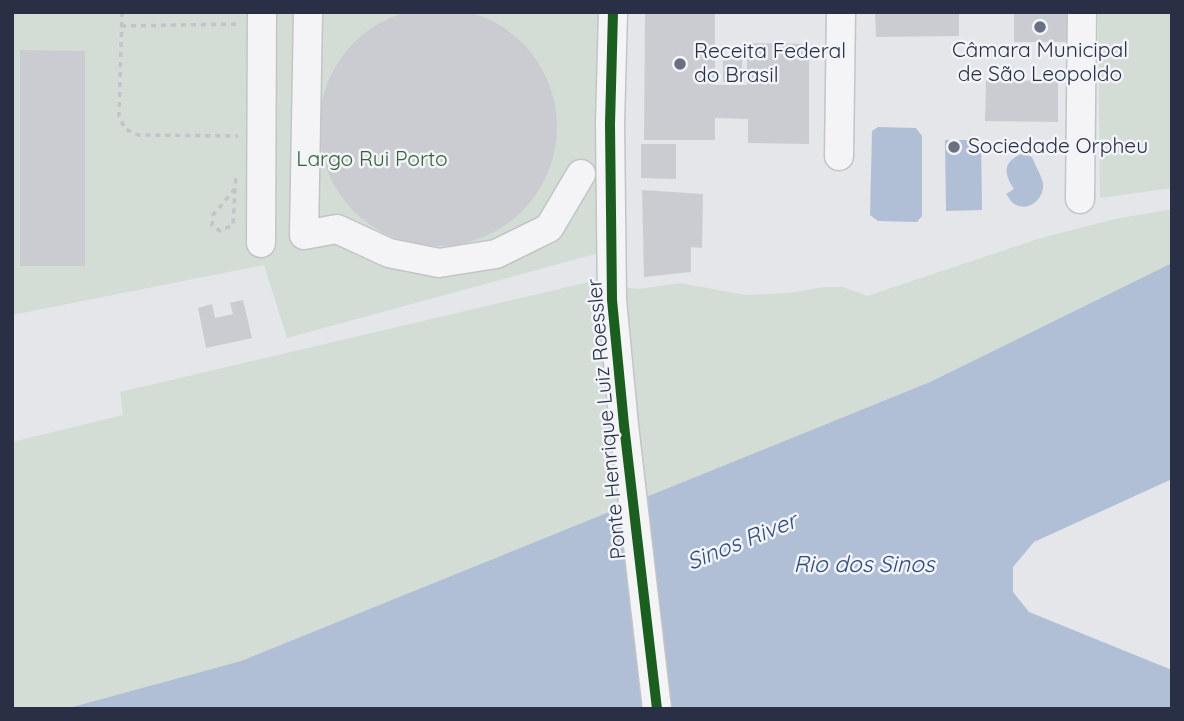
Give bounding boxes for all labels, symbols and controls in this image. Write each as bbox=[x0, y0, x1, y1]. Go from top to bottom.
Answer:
marker: Câmara Municipal de São Leopoldo bbox=[1032, 19, 1048, 35]
place label: Câmara Municipal de São Leopoldo bbox=[952, 38, 1128, 88]
place label: Receita Federal do Brasil bbox=[694, 39, 846, 89]
marker: Receita Federal do Brasil bbox=[672, 56, 688, 72]
place label: Sociedade Orpheu bbox=[968, 134, 1148, 160]
marker: Sociedade Orpheu bbox=[946, 139, 962, 155]
park label: Largo Rui Porto bbox=[296, 147, 448, 173]
street label: Ponte Henrique Luiz Roessler bbox=[582, 277, 632, 561]
water label: Sinos River bbox=[683, 507, 801, 577]
water label: Rio dos Sinos bbox=[793, 551, 935, 579]

